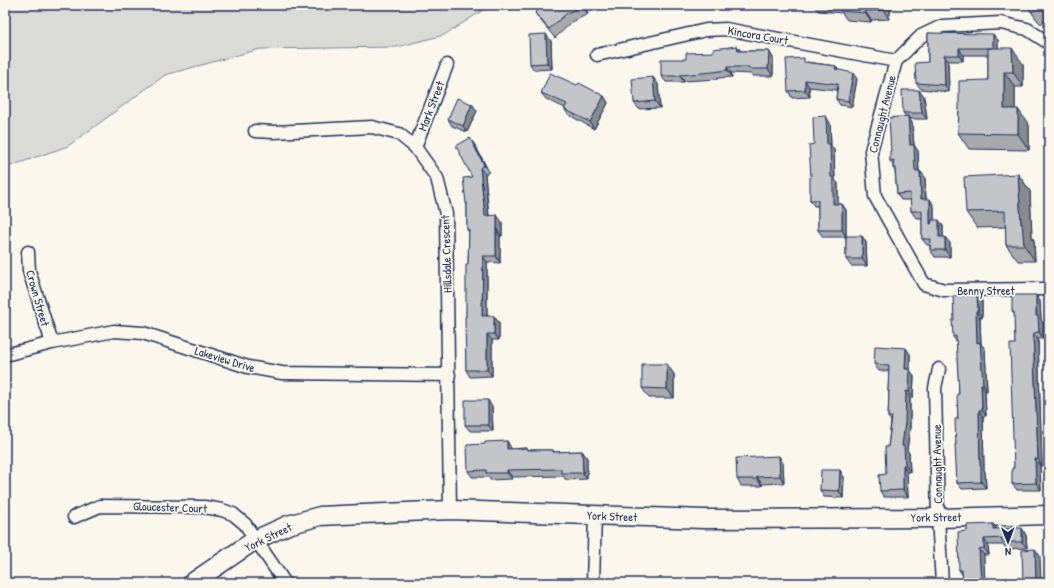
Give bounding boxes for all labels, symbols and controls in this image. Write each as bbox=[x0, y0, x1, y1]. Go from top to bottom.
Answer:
street label: Kincora Court bbox=[727, 21, 790, 49]
street label: Connaught Avenue bbox=[864, 73, 900, 155]
street label: Mark Street bbox=[414, 78, 449, 133]
street label: Hillsdale Crescent bbox=[436, 214, 456, 293]
street label: Crown Street bbox=[22, 268, 54, 329]
street label: Benny Street bbox=[957, 282, 1016, 299]
street label: Lakeview Drive bbox=[193, 342, 257, 376]
street label: Connaught Avenue bbox=[928, 424, 946, 504]
street label: Gloucester Court bbox=[133, 497, 208, 517]
street label: York Street bbox=[586, 507, 638, 525]
street label: York Street bbox=[911, 508, 962, 526]
street label: York Street bbox=[242, 518, 295, 556]
north arrow bbox=[988, 522, 1028, 562]
text: N bbox=[1005, 545, 1011, 559]

